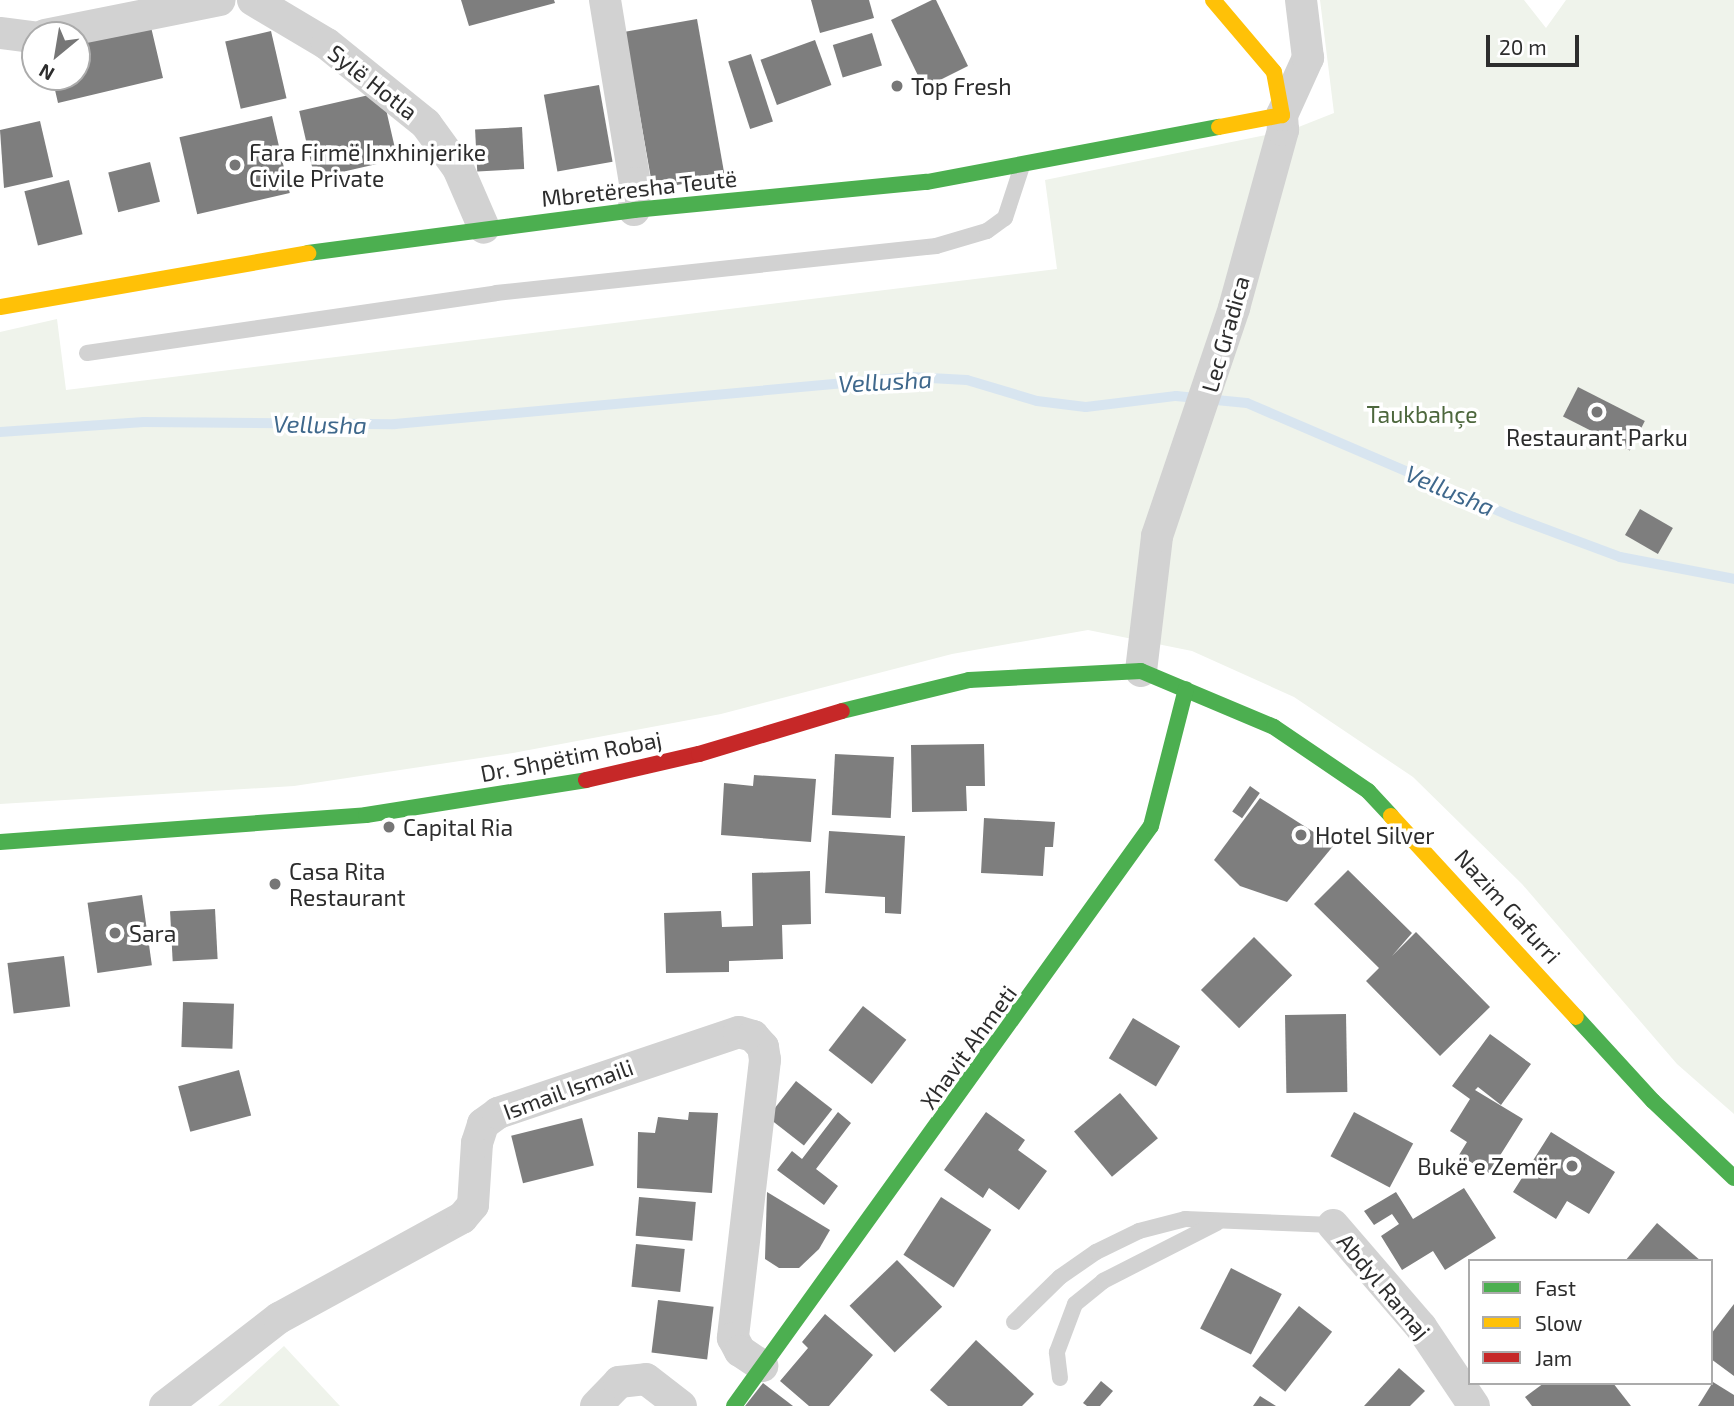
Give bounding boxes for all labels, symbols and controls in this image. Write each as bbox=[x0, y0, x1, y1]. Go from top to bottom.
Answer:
north arrow bbox=[21, 21, 91, 91]
scale bar bbox=[1489, 21, 1582, 65]
text: 20 m bbox=[1499, 34, 1547, 59]
street label: Sylë Hotla bbox=[323, 39, 423, 125]
text: N bbox=[35, 59, 58, 86]
place label: Top Fresh bbox=[911, 72, 1012, 100]
marker: Top Fresh bbox=[889, 78, 905, 94]
place label: Fara Firmë Inxhinjerike Civile Private bbox=[249, 138, 486, 192]
marker: Fara Firmë Inxhinjerike Civile Private bbox=[227, 157, 243, 173]
street label: Mbretëresha Teutë bbox=[540, 164, 738, 212]
street label: Lec Gradica bbox=[1195, 273, 1255, 395]
water label: Vellusha bbox=[837, 364, 933, 398]
park label: Taukbahçe bbox=[1366, 400, 1478, 428]
marker: Restaurant Parku bbox=[1589, 404, 1605, 420]
water label: Vellusha bbox=[273, 409, 367, 439]
place label: Restaurant Parku bbox=[1506, 423, 1688, 451]
water label: Vellusha bbox=[1401, 458, 1499, 522]
street label: Dr. Shpëtim Robaj bbox=[478, 725, 664, 787]
place label: Capital Ria bbox=[403, 813, 514, 841]
marker: Capital Ria bbox=[381, 819, 397, 835]
place label: Hotel Silver bbox=[1315, 821, 1435, 849]
marker: Hotel Silver bbox=[1293, 827, 1309, 843]
street label: Nazim Gafurri bbox=[1449, 843, 1567, 969]
place label: Casa Rita Restaurant bbox=[289, 857, 406, 911]
marker: Casa Rita Restaurant bbox=[267, 876, 283, 892]
place label: Sara bbox=[129, 919, 176, 947]
marker: Sara bbox=[107, 925, 123, 941]
street label: Xhavit Ahmeti bbox=[914, 980, 1022, 1114]
street label: Ismail Ismaili bbox=[499, 1053, 637, 1125]
place label: Bukë e Zemër bbox=[1417, 1152, 1558, 1180]
marker: Bukë e Zemër bbox=[1564, 1158, 1580, 1174]
street label: Abdyl Ramaj bbox=[1332, 1227, 1436, 1345]
legend bbox=[1468, 1259, 1713, 1385]
text: Fast bbox=[1535, 1275, 1576, 1300]
text: Slow bbox=[1535, 1310, 1582, 1335]
text: Jam bbox=[1535, 1345, 1572, 1370]

